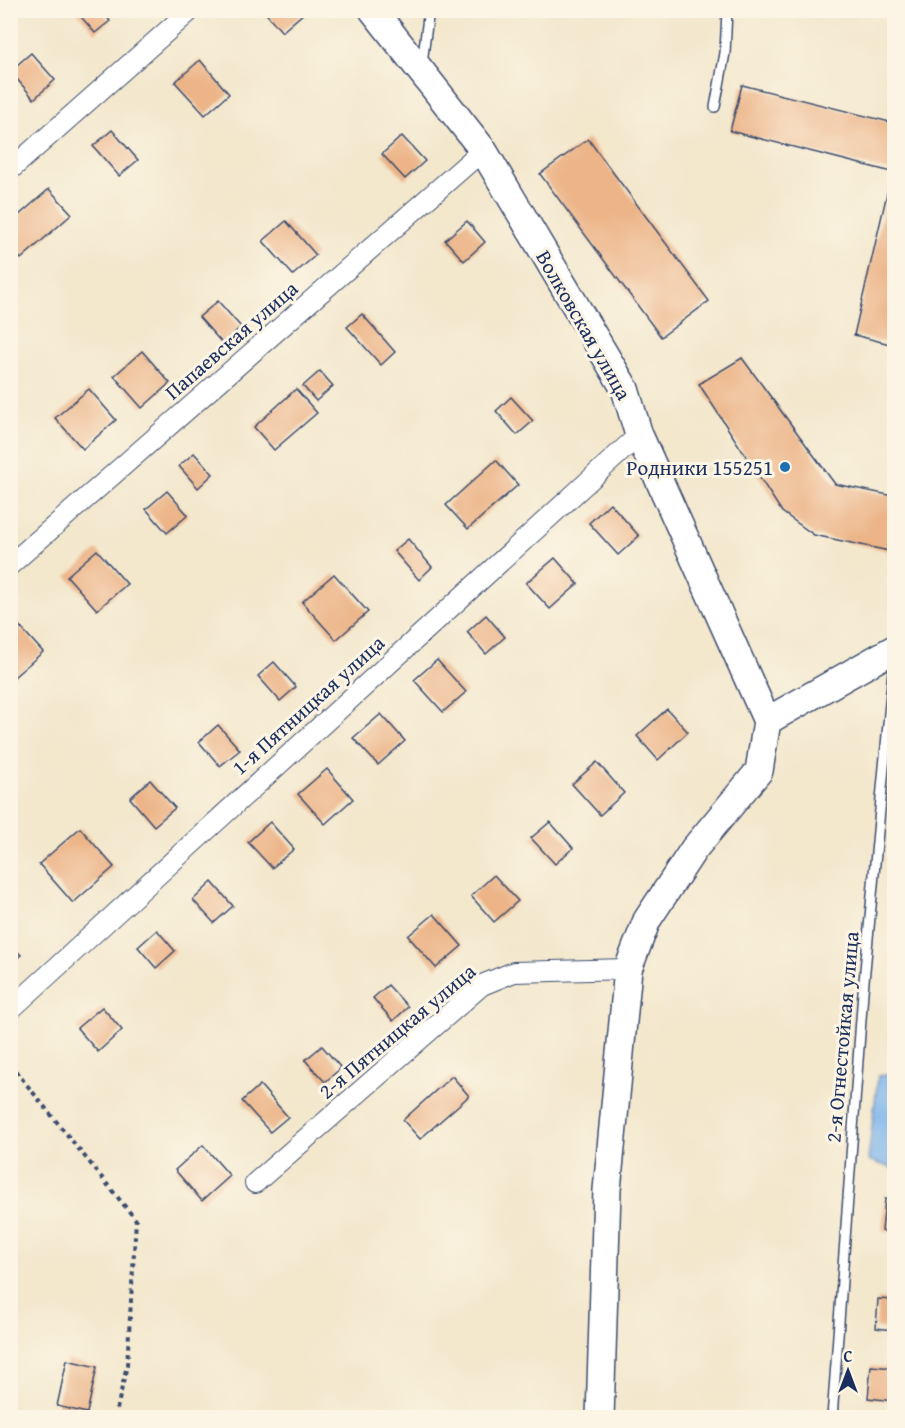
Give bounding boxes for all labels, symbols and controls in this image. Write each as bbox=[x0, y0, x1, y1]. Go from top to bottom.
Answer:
street label: Волковская улица bbox=[528, 244, 640, 406]
street label: Папаевская улица bbox=[158, 273, 304, 407]
place label: Родники 155251 bbox=[626, 452, 773, 483]
marker: Родники 155251 bbox=[778, 460, 792, 474]
street label: 1-я Пятницкая улица bbox=[225, 628, 391, 782]
street label: 2-я Огнестойкая улица bbox=[817, 930, 867, 1144]
street label: 2-я Пятницкая улица bbox=[312, 956, 482, 1106]
north arrow bbox=[818, 1341, 878, 1401]
text: С bbox=[843, 1344, 853, 1368]

